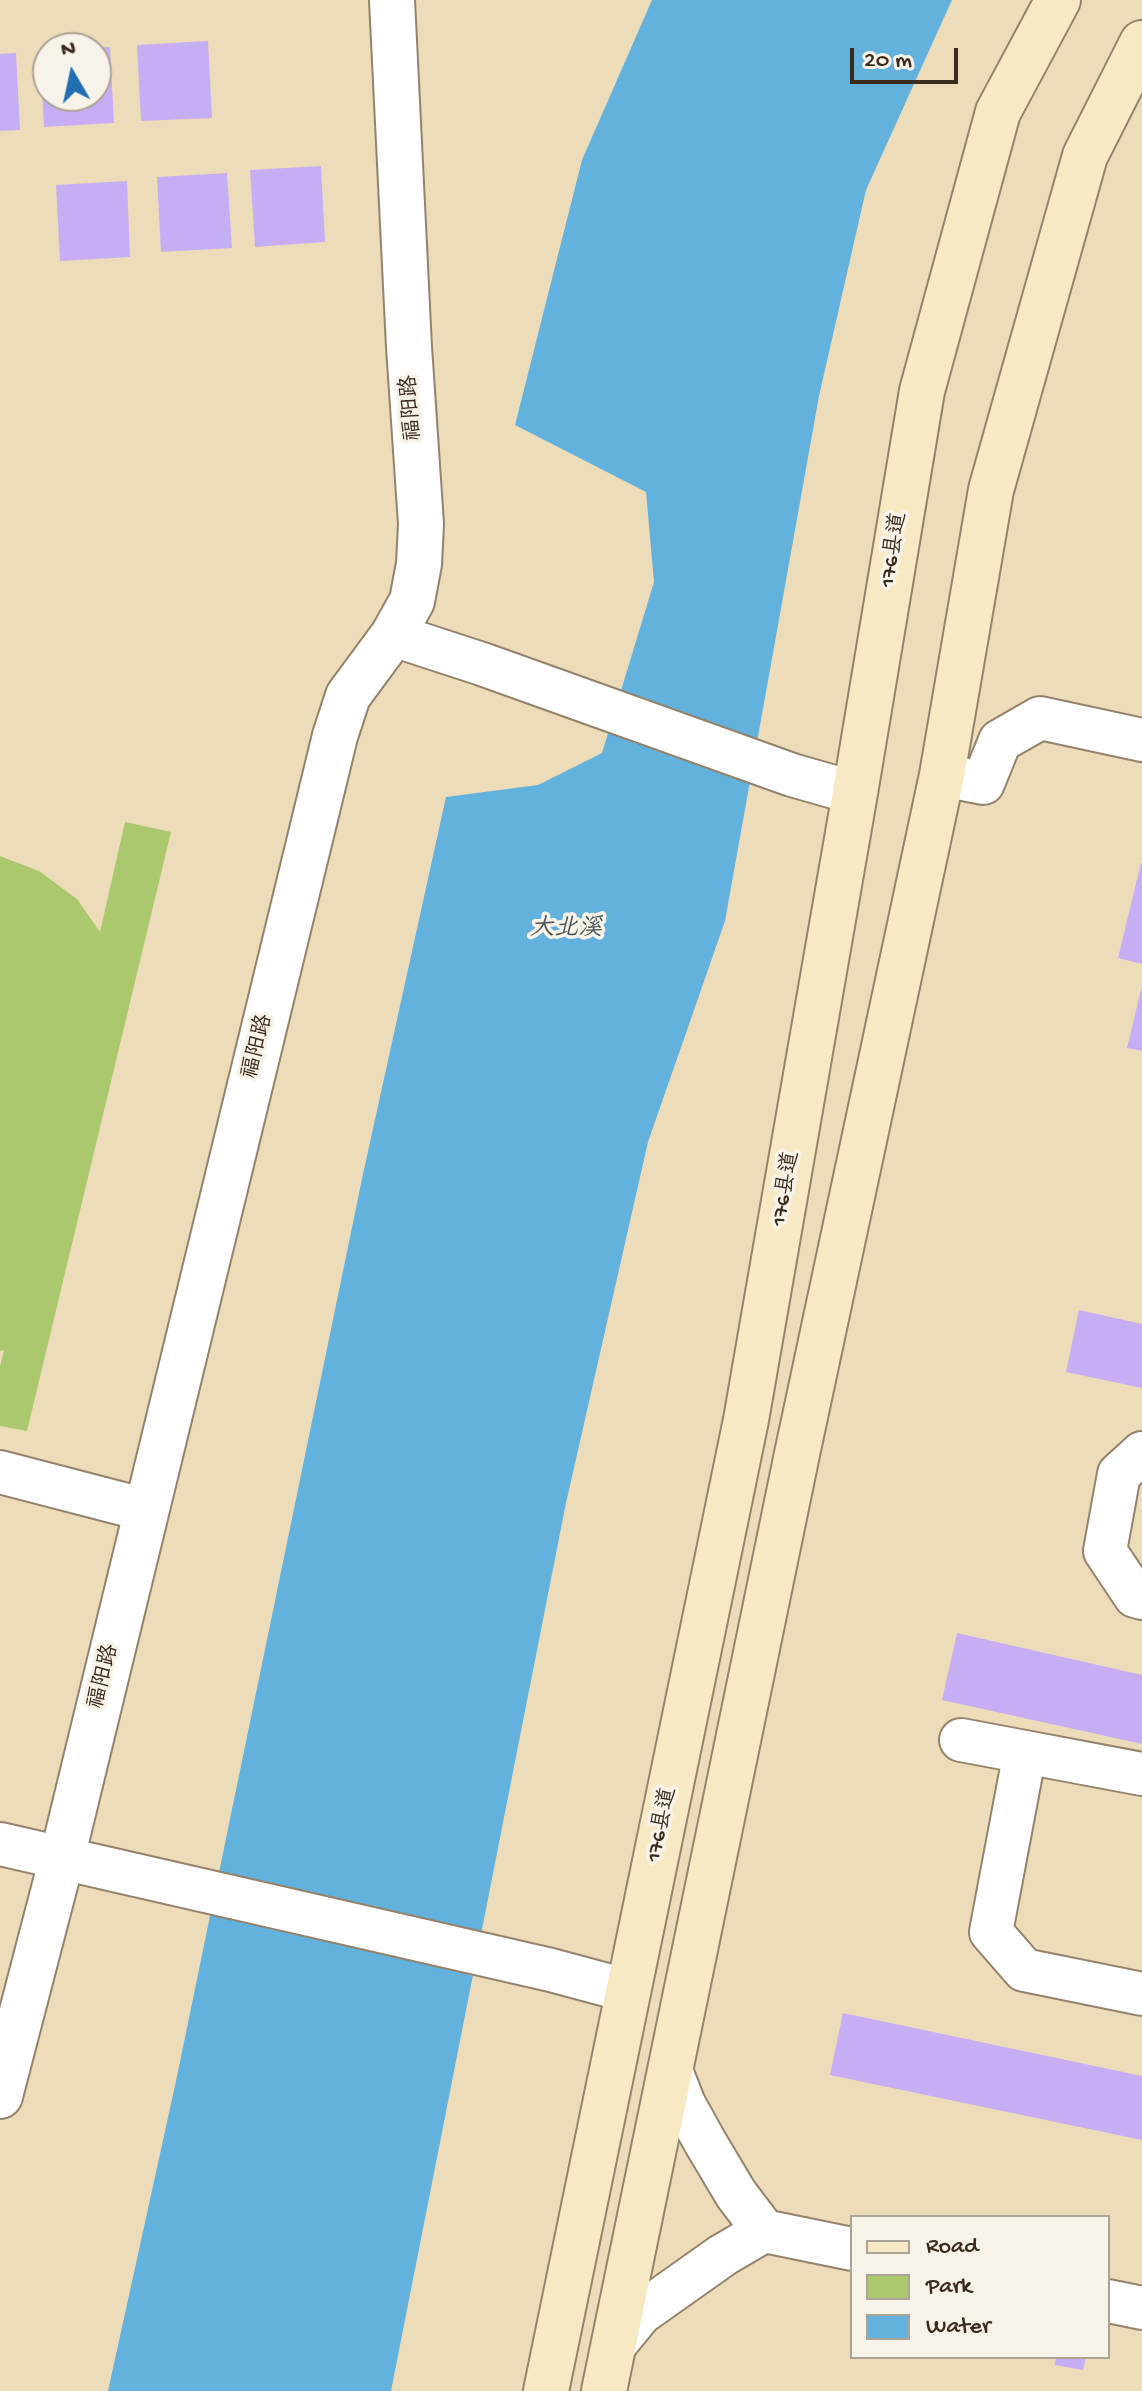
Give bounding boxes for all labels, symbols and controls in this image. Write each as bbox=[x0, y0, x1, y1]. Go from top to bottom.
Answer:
north arrow bbox=[32, 32, 112, 112]
scale bar bbox=[854, 32, 962, 82]
text: N bbox=[59, 36, 78, 64]
text: 20 m bbox=[864, 47, 912, 76]
street label: 福阳路 bbox=[398, 374, 428, 442]
street label: 176县道 bbox=[876, 511, 914, 589]
water label: 大北溪 bbox=[530, 916, 602, 944]
street label: 福阳路 bbox=[238, 1012, 280, 1082]
street label: 176县道 bbox=[767, 1150, 807, 1228]
street label: 福阳路 bbox=[84, 1642, 126, 1712]
street label: 176县道 bbox=[642, 1785, 684, 1865]
legend bbox=[850, 2215, 1110, 2359]
text: Road bbox=[926, 2233, 978, 2262]
text: Park bbox=[926, 2273, 972, 2302]
text: Water bbox=[926, 2313, 990, 2342]

